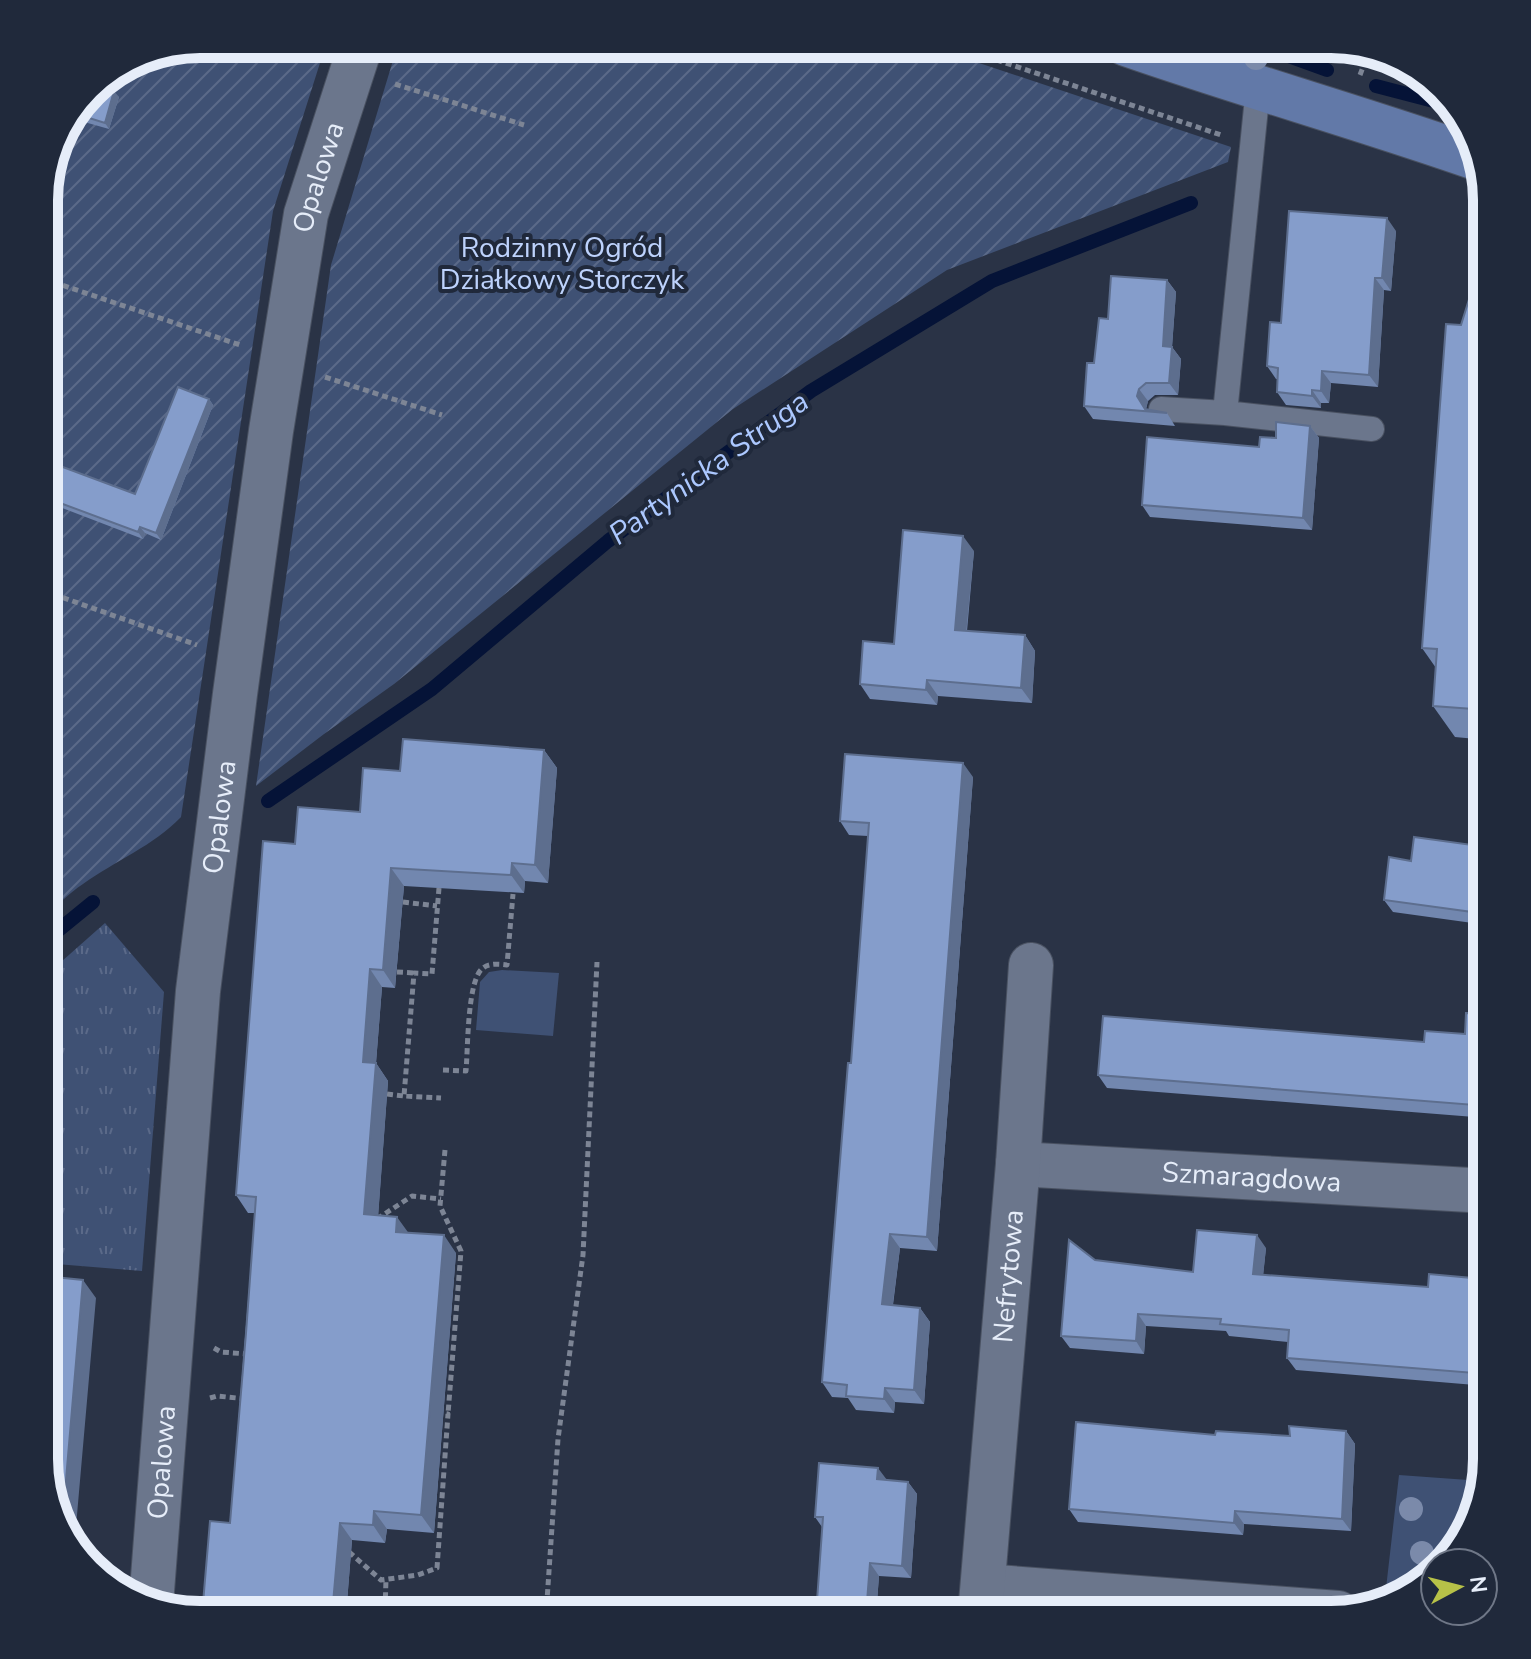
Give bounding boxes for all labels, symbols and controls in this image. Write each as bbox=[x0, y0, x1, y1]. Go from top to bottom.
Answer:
street label: Opalowa bbox=[284, 117, 354, 235]
park label: Rodzinny Ogród Działkowy Storczyk bbox=[440, 229, 685, 299]
water label: Partynicka Struga bbox=[601, 381, 817, 555]
street label: Opalowa bbox=[194, 758, 246, 876]
street label: Szmaragdowa bbox=[1161, 1153, 1343, 1202]
street label: Nefrytowa bbox=[984, 1208, 1033, 1344]
street label: Opalowa bbox=[139, 1404, 185, 1521]
north arrow bbox=[1419, 1547, 1499, 1627]
text: N bbox=[1462, 1575, 1494, 1595]

